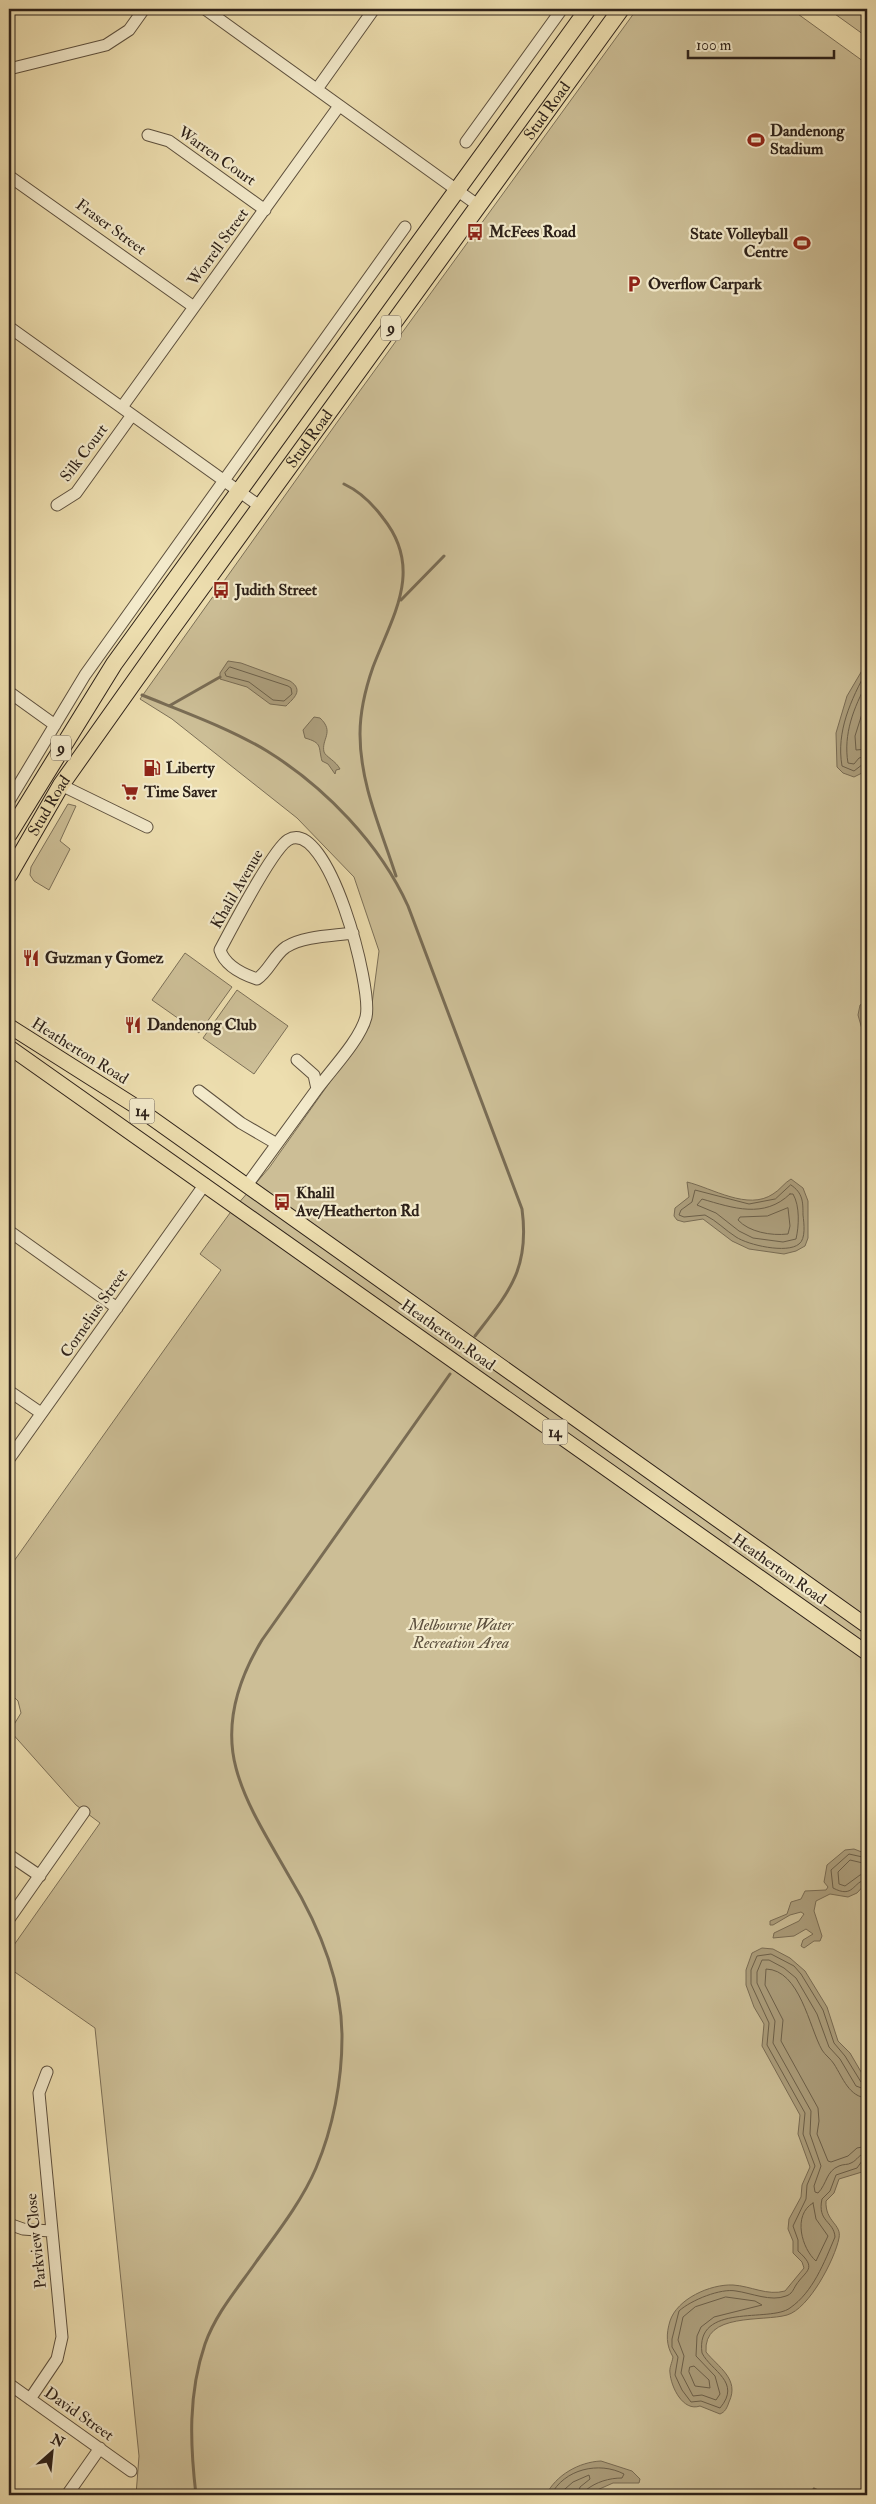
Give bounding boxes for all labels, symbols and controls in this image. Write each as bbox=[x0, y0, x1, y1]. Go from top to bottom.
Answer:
scale bar bbox=[688, 28, 835, 60]
text: 100 m bbox=[696, 36, 732, 55]
street label: Stud Road bbox=[519, 78, 575, 144]
street label: Warren Court bbox=[173, 121, 260, 190]
place label: Dandenong Stadium bbox=[770, 121, 846, 159]
sports icon: Dandenong Stadium bbox=[746, 130, 766, 150]
street label: Fraser Street bbox=[72, 195, 150, 259]
street label: Worrell Street bbox=[183, 204, 253, 291]
bus stop icon: McFees Road bbox=[465, 222, 485, 242]
place label: McFees Road bbox=[488, 222, 576, 242]
place label: State Volleyball Centre bbox=[690, 224, 789, 262]
sports icon: State Volleyball Centre bbox=[792, 233, 812, 253]
parking icon: Overflow Carpark bbox=[624, 274, 644, 294]
place label: Overflow Carpark bbox=[648, 274, 762, 295]
road number: 9 bbox=[381, 316, 401, 340]
street label: Stud Road bbox=[282, 406, 337, 472]
street label: Silk Court bbox=[56, 420, 112, 486]
bus stop icon: Judith Street bbox=[211, 580, 231, 600]
place label: Judith Street bbox=[234, 580, 318, 601]
road number: 9 bbox=[51, 736, 71, 760]
fuel station icon: Liberty bbox=[142, 758, 162, 778]
place label: Liberty bbox=[166, 758, 215, 779]
street label: Stud Road bbox=[24, 771, 75, 840]
supermarket icon: Time Saver bbox=[120, 782, 140, 802]
place label: Time Saver bbox=[143, 782, 218, 802]
street label: Khalil Avenue bbox=[206, 845, 268, 932]
restaurant icon: Guzman y Gomez bbox=[21, 948, 41, 968]
place label: Guzman y Gomez bbox=[45, 948, 164, 969]
street label: Heatherton Road bbox=[28, 1013, 132, 1089]
restaurant icon: Dandenong Club bbox=[123, 1015, 143, 1035]
place label: Dandenong Club bbox=[147, 1015, 257, 1036]
road number: 14 bbox=[130, 1098, 154, 1124]
place label: Khalil Ave/Heatherton Rd bbox=[295, 1183, 420, 1221]
bus stop icon: Khalil Ave/Heatherton Rd bbox=[272, 1192, 292, 1212]
street label: Cornelius Street bbox=[56, 1265, 132, 1361]
street label: Heatherton Road bbox=[397, 1295, 499, 1375]
road number: 14 bbox=[542, 1420, 568, 1444]
street label: Heatherton Road bbox=[728, 1529, 830, 1609]
park label: Melbourne Water Recreation Area bbox=[408, 1615, 514, 1653]
street label: Parkview Close bbox=[21, 2192, 51, 2290]
street label: David Street bbox=[40, 2383, 118, 2445]
north arrow bbox=[28, 2426, 78, 2476]
text: N bbox=[47, 2430, 68, 2451]

